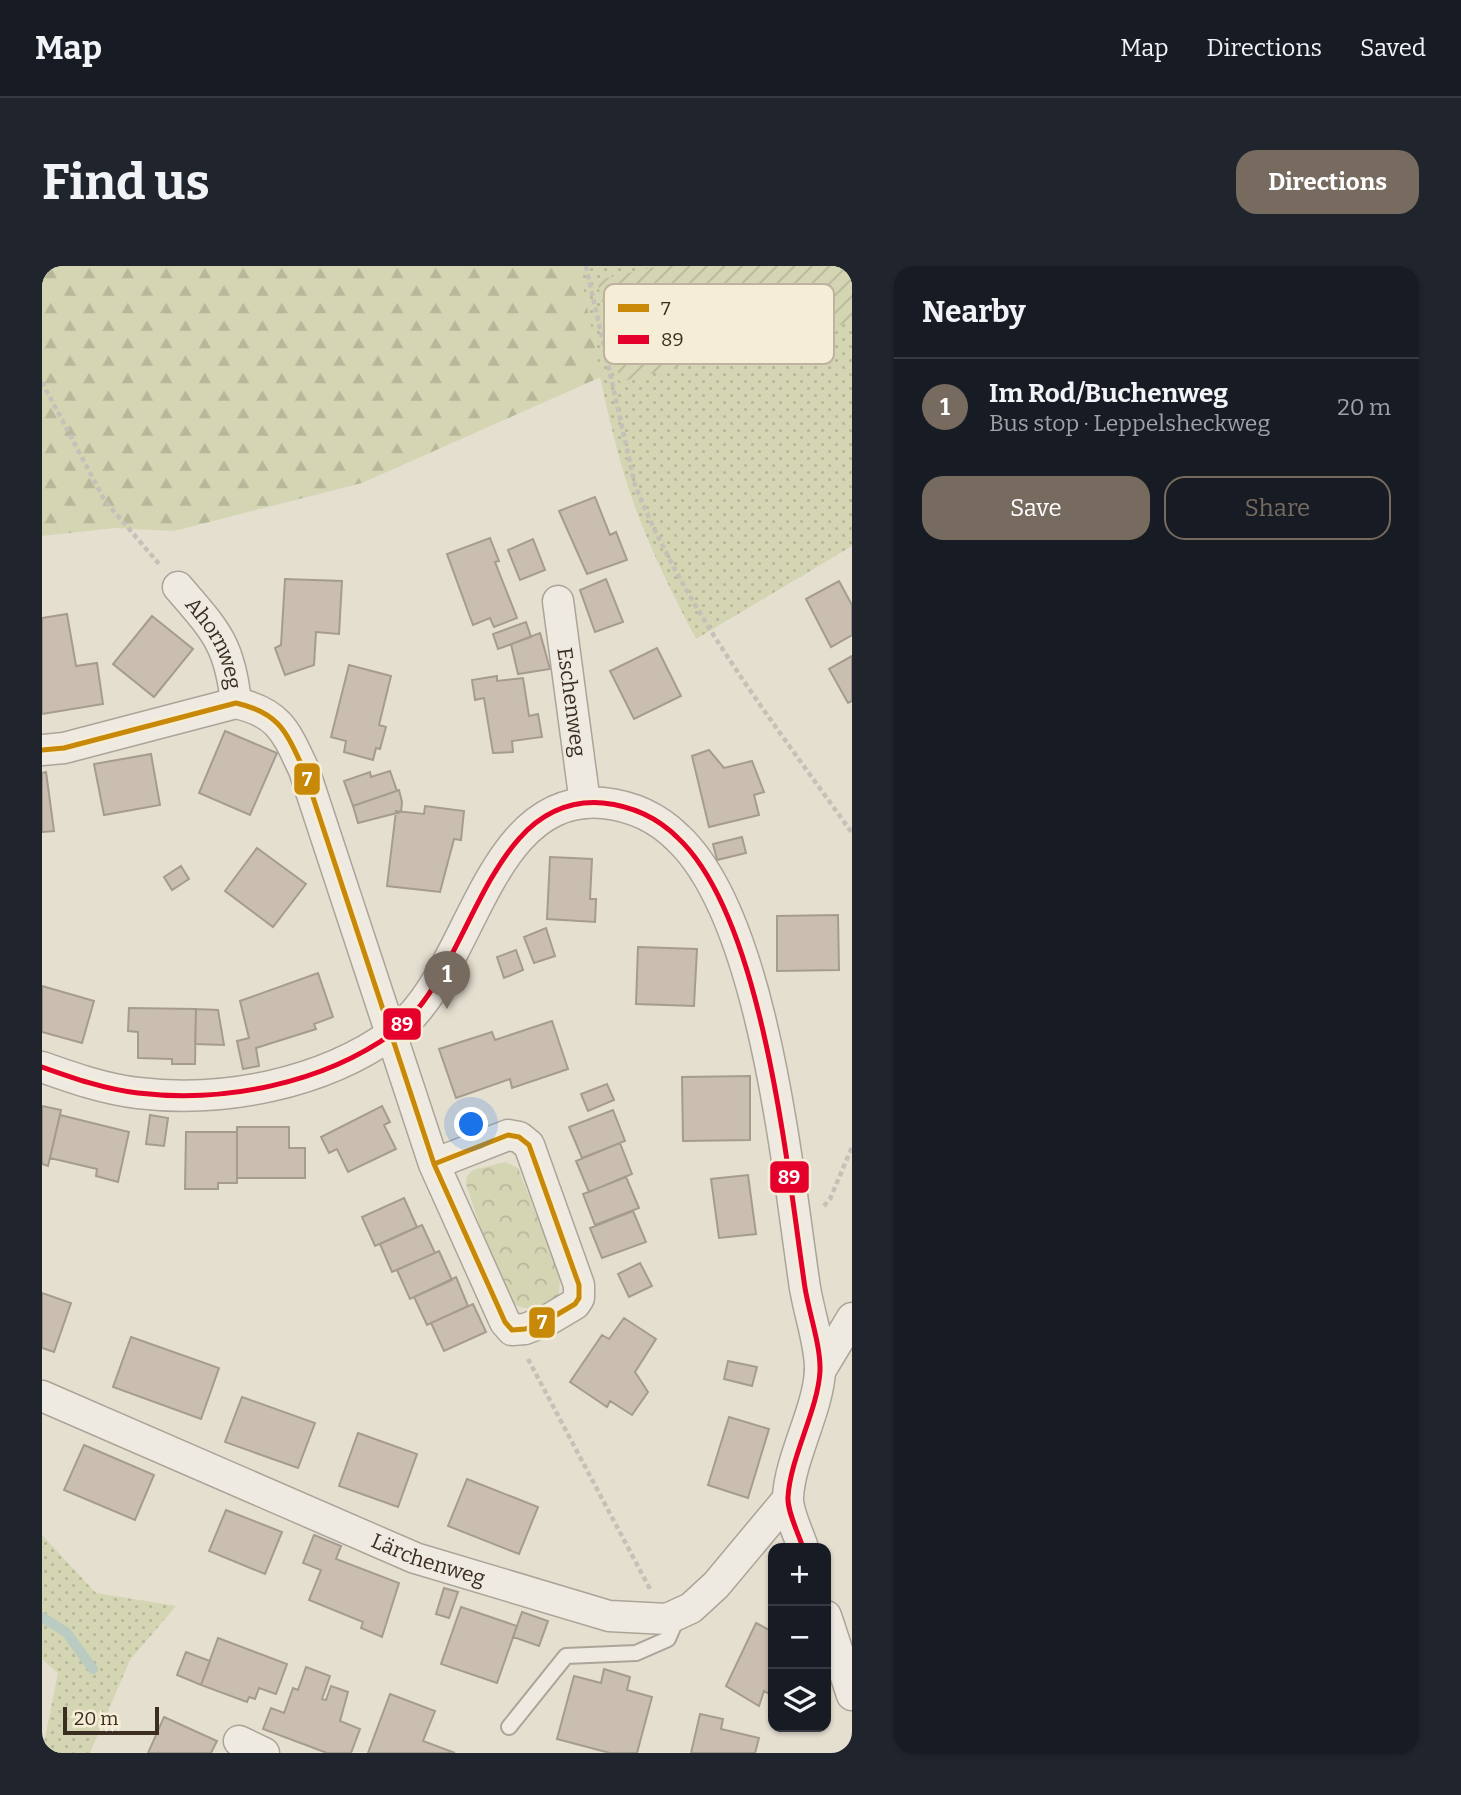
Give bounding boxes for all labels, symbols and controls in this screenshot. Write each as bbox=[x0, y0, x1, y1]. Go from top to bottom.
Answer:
text: Map bbox=[35, 28, 102, 68]
text: Map bbox=[1120, 34, 1169, 62]
text: Directions bbox=[1207, 34, 1322, 62]
text: Saved bbox=[1360, 34, 1426, 62]
button: Directions bbox=[1236, 150, 1419, 214]
text: Find us bbox=[42, 153, 210, 212]
legend bbox=[604, 284, 834, 364]
text: Nearby bbox=[922, 294, 1026, 330]
text: 7 bbox=[661, 297, 671, 320]
text: 89 bbox=[661, 328, 684, 351]
text: Im Rod/Buchenweg bbox=[989, 378, 1228, 409]
text: 1 bbox=[940, 393, 950, 421]
text: 20 m bbox=[1337, 393, 1391, 421]
text: Bus stop · Leppelsheckweg bbox=[989, 409, 1270, 437]
button: Save bbox=[922, 476, 1150, 540]
button: Share bbox=[1164, 476, 1391, 540]
street label: Ahornweg bbox=[180, 592, 247, 691]
street label: Eschenweg bbox=[551, 646, 592, 759]
line badge: 7 bbox=[293, 762, 321, 796]
text: 7 bbox=[302, 768, 312, 791]
pin: 1 bbox=[424, 951, 470, 1009]
line badge: 89 bbox=[382, 1007, 422, 1041]
text: 89 bbox=[391, 1013, 413, 1036]
your location bbox=[454, 1107, 488, 1141]
line badge: 89 bbox=[769, 1160, 810, 1194]
text: 89 bbox=[778, 1166, 800, 1189]
line badge: 7 bbox=[528, 1306, 556, 1339]
text: 7 bbox=[537, 1311, 547, 1334]
street label: Lärchenweg bbox=[367, 1528, 489, 1591]
map controls bbox=[768, 1543, 831, 1732]
button: + bbox=[768, 1543, 831, 1606]
button: − bbox=[768, 1606, 831, 1669]
button: layers bbox=[768, 1669, 831, 1732]
scale bar bbox=[63, 1704, 159, 1736]
text: 20 m bbox=[74, 1707, 118, 1730]

